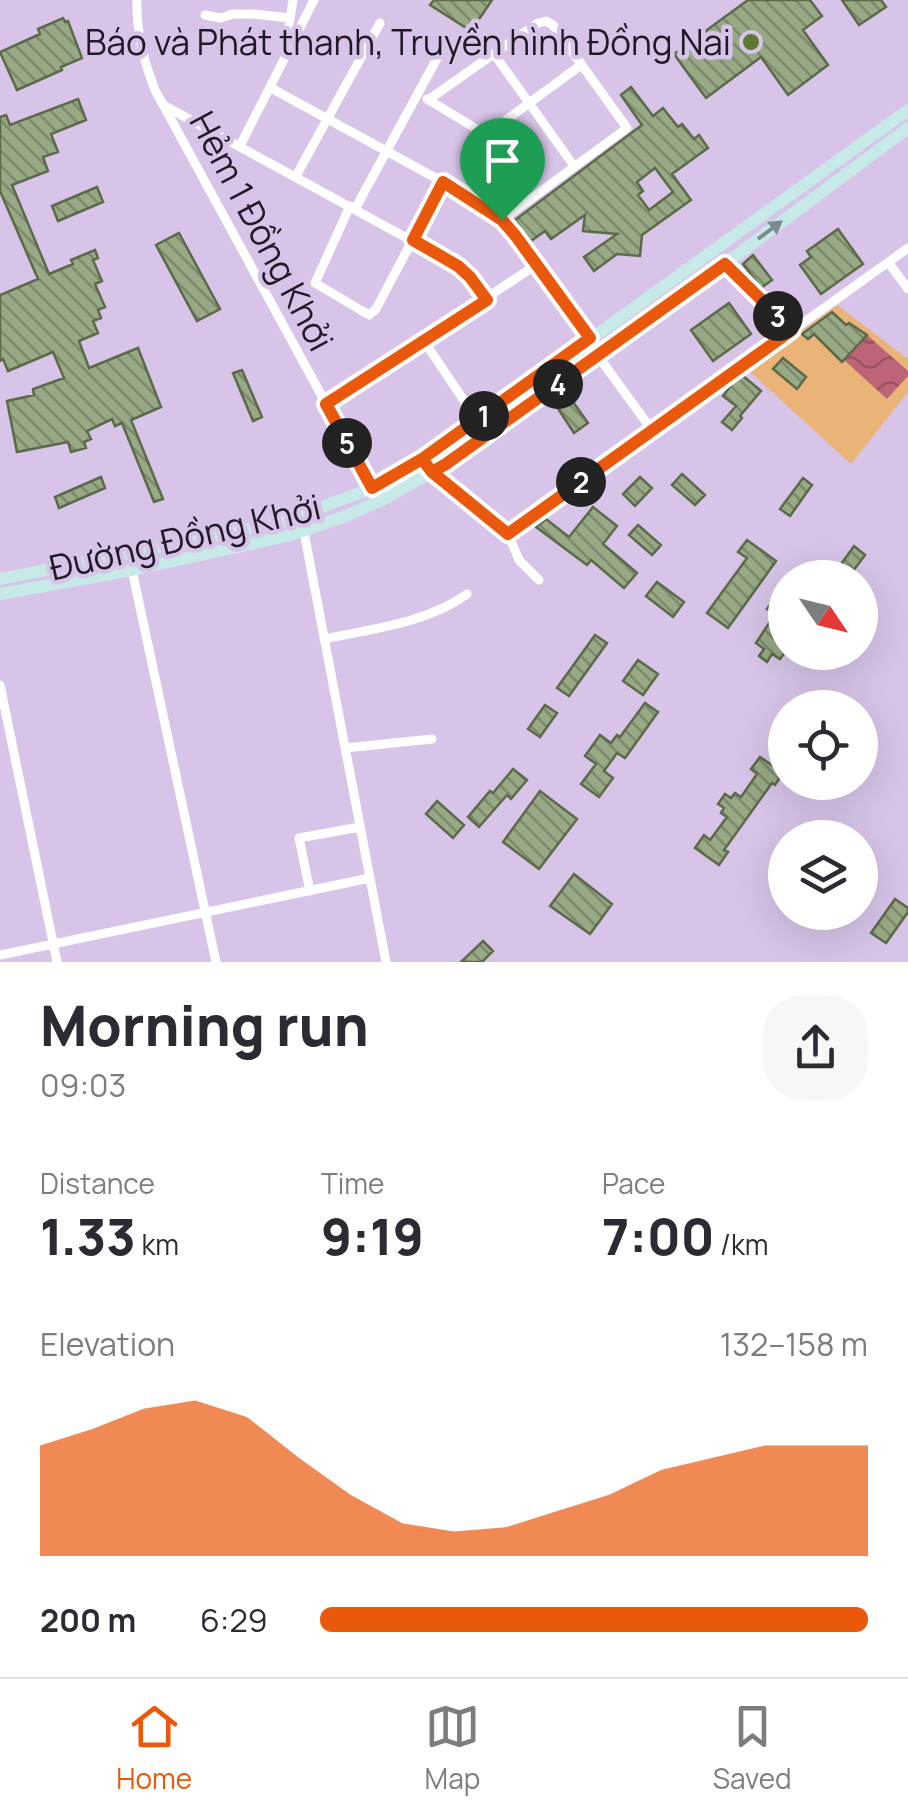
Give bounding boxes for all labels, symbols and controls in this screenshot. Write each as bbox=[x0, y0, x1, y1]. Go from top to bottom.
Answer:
place label: Báo và Phát thanh, Truyền hình Đồng Nai bbox=[85, 18, 731, 66]
marker: Báo và Phát thanh, Truyền hình Đồng Nai bbox=[740, 31, 762, 53]
street label: Hẻm 1 Đồng Khởi bbox=[179, 103, 345, 359]
pin bbox=[460, 118, 545, 221]
icon: arrive bbox=[475, 133, 530, 188]
one-way arrow bbox=[757, 221, 783, 241]
pin: 3 bbox=[753, 291, 803, 341]
text: 3 bbox=[770, 297, 786, 335]
pin: 4 bbox=[533, 359, 583, 409]
text: 4 bbox=[549, 365, 567, 403]
pin: 1 bbox=[459, 391, 509, 441]
text: 1 bbox=[478, 397, 490, 435]
pin: 5 bbox=[322, 418, 372, 468]
text: 5 bbox=[339, 424, 355, 462]
pin: 2 bbox=[556, 457, 606, 507]
text: 2 bbox=[573, 463, 589, 501]
street label: Đường Đồng Khởi bbox=[45, 482, 325, 592]
north arrow bbox=[768, 560, 878, 670]
map controls bbox=[768, 560, 878, 930]
button: locate bbox=[768, 690, 878, 800]
button: layers bbox=[768, 820, 878, 930]
text: Morning run bbox=[40, 987, 369, 1063]
button: share bbox=[763, 995, 868, 1100]
text: 09:03 bbox=[40, 1063, 126, 1107]
text: Distance bbox=[40, 1164, 155, 1202]
text: Time bbox=[321, 1164, 384, 1202]
text: Pace bbox=[602, 1164, 665, 1202]
text: 1.33 bbox=[40, 1202, 136, 1270]
text: 9:19 bbox=[321, 1202, 424, 1270]
text: 7:00 bbox=[602, 1202, 714, 1270]
text: km bbox=[136, 1225, 179, 1263]
text: /km bbox=[714, 1225, 769, 1263]
text: Elevation bbox=[40, 1322, 175, 1366]
text: 132–158 m bbox=[720, 1322, 868, 1366]
text: 200 m bbox=[40, 1598, 136, 1642]
text: 6:29 bbox=[200, 1598, 268, 1642]
tab: Home bbox=[116, 1699, 192, 1797]
tab: Map bbox=[425, 1699, 480, 1797]
tab: Saved bbox=[713, 1699, 792, 1797]

